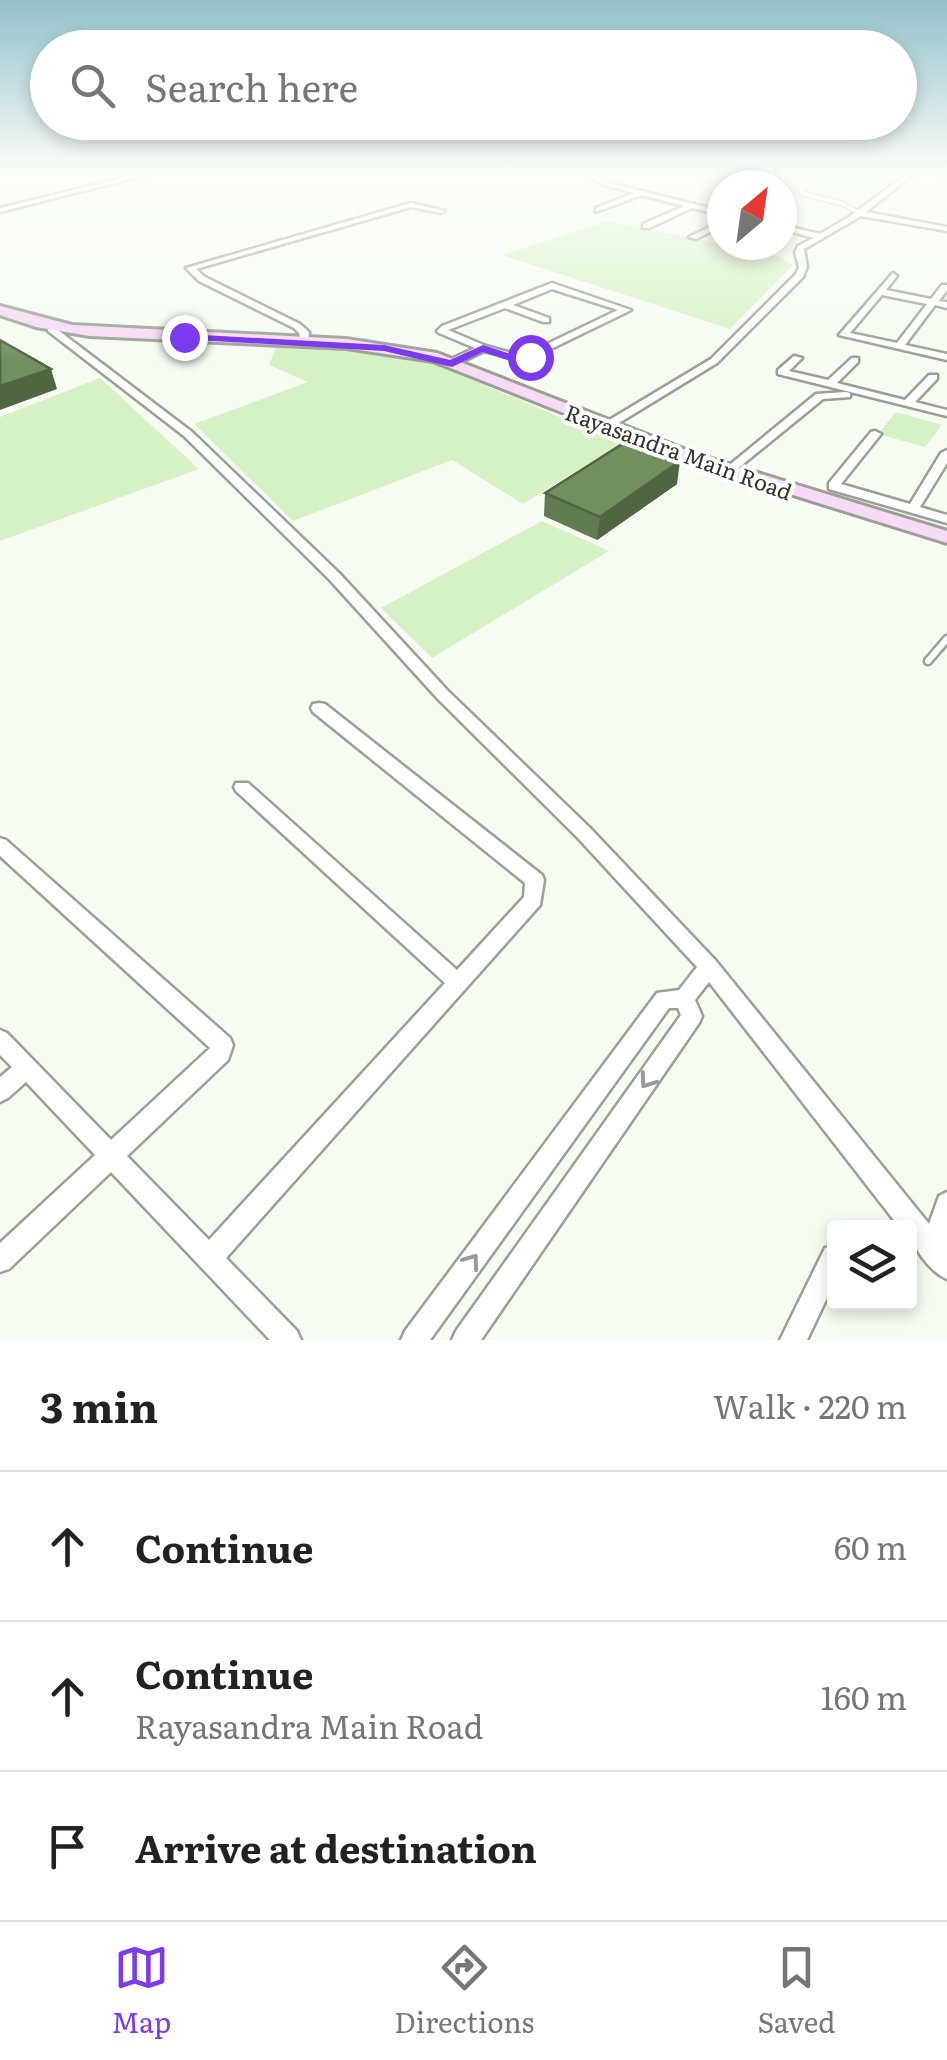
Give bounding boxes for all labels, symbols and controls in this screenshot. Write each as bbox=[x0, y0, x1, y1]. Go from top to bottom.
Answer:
search box bbox=[30, 30, 917, 140]
text: Search here bbox=[145, 57, 358, 114]
icon: search bbox=[65, 58, 120, 113]
north arrow bbox=[707, 170, 797, 260]
route end bbox=[162, 315, 208, 361]
route start bbox=[508, 335, 554, 381]
street label: Rayasandra Main Road bbox=[561, 395, 797, 507]
one-way arrow bbox=[641, 1069, 659, 1088]
map controls bbox=[827, 1220, 917, 1310]
button: layers bbox=[827, 1220, 917, 1310]
one-way arrow bbox=[460, 1254, 477, 1272]
text: 3 min bbox=[40, 1374, 158, 1436]
text: Walk · 220 m bbox=[713, 1381, 907, 1429]
text: Continue bbox=[135, 1518, 313, 1575]
icon: ahead bbox=[40, 1519, 95, 1574]
text: 60 m bbox=[834, 1522, 907, 1570]
text: Continue bbox=[135, 1644, 313, 1701]
icon: ahead bbox=[40, 1669, 95, 1724]
text: 160 m bbox=[821, 1672, 907, 1720]
text: Rayasandra Main Road bbox=[135, 1701, 483, 1749]
text: Arrive at destination bbox=[135, 1818, 537, 1875]
icon: arrive bbox=[40, 1819, 95, 1874]
tab: Map bbox=[112, 1940, 171, 2042]
tab: Directions bbox=[394, 1940, 534, 2042]
tab: Saved bbox=[757, 1940, 835, 2042]

